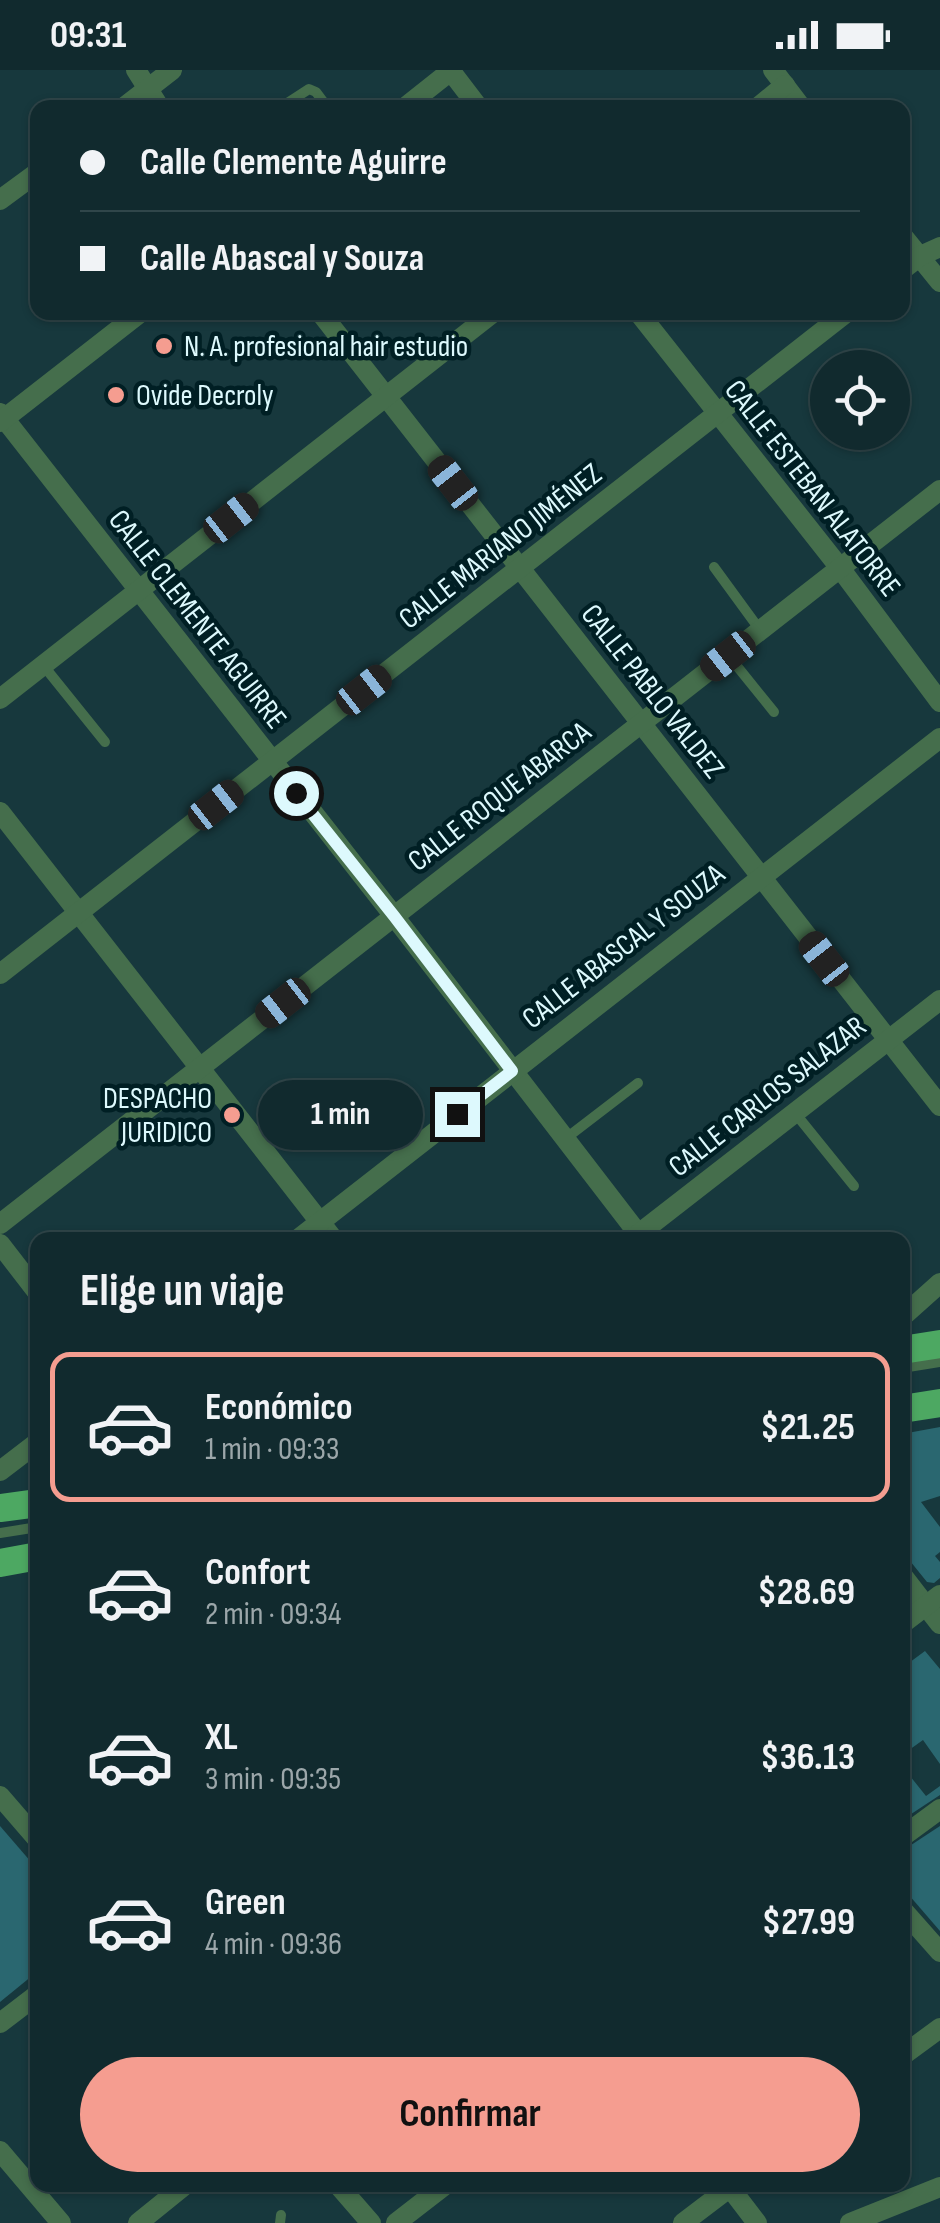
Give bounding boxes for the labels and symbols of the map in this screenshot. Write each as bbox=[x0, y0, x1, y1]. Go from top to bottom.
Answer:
place label: N. A. profesional hair estudio bbox=[184, 329, 468, 365]
marker: N. A. profesional hair estudio bbox=[153, 335, 175, 357]
street label: CALLE ESTEBAN ALATORRE bbox=[716, 373, 908, 604]
place label: Ovide Decroly bbox=[136, 378, 274, 414]
marker: Ovide Decroly bbox=[105, 384, 127, 406]
car bbox=[423, 450, 483, 516]
street label: CALLE MARIANO JIMÉNEZ bbox=[392, 456, 609, 637]
car bbox=[198, 488, 264, 548]
street label: CALLE CLEMENTE AGUIRRE bbox=[100, 503, 294, 736]
street label: CALLE PABLO VALDEZ bbox=[573, 597, 731, 786]
car bbox=[695, 626, 761, 686]
car bbox=[331, 660, 397, 720]
street label: CALLE ROQUE ABARCA bbox=[401, 714, 598, 879]
route start bbox=[274, 771, 319, 816]
car bbox=[183, 775, 249, 835]
street label: CALLE ABASCAL Y SOUZA bbox=[515, 857, 732, 1037]
car bbox=[794, 926, 854, 992]
car bbox=[250, 973, 316, 1033]
street label: CALLE CARLOS SALAZAR bbox=[662, 1009, 873, 1185]
callout: 1 min bbox=[257, 1079, 422, 1149]
place label: DESPACHO JURIDICO bbox=[103, 1081, 212, 1151]
route end bbox=[435, 1092, 480, 1137]
marker: DESPACHO JURIDICO bbox=[221, 1104, 243, 1126]

